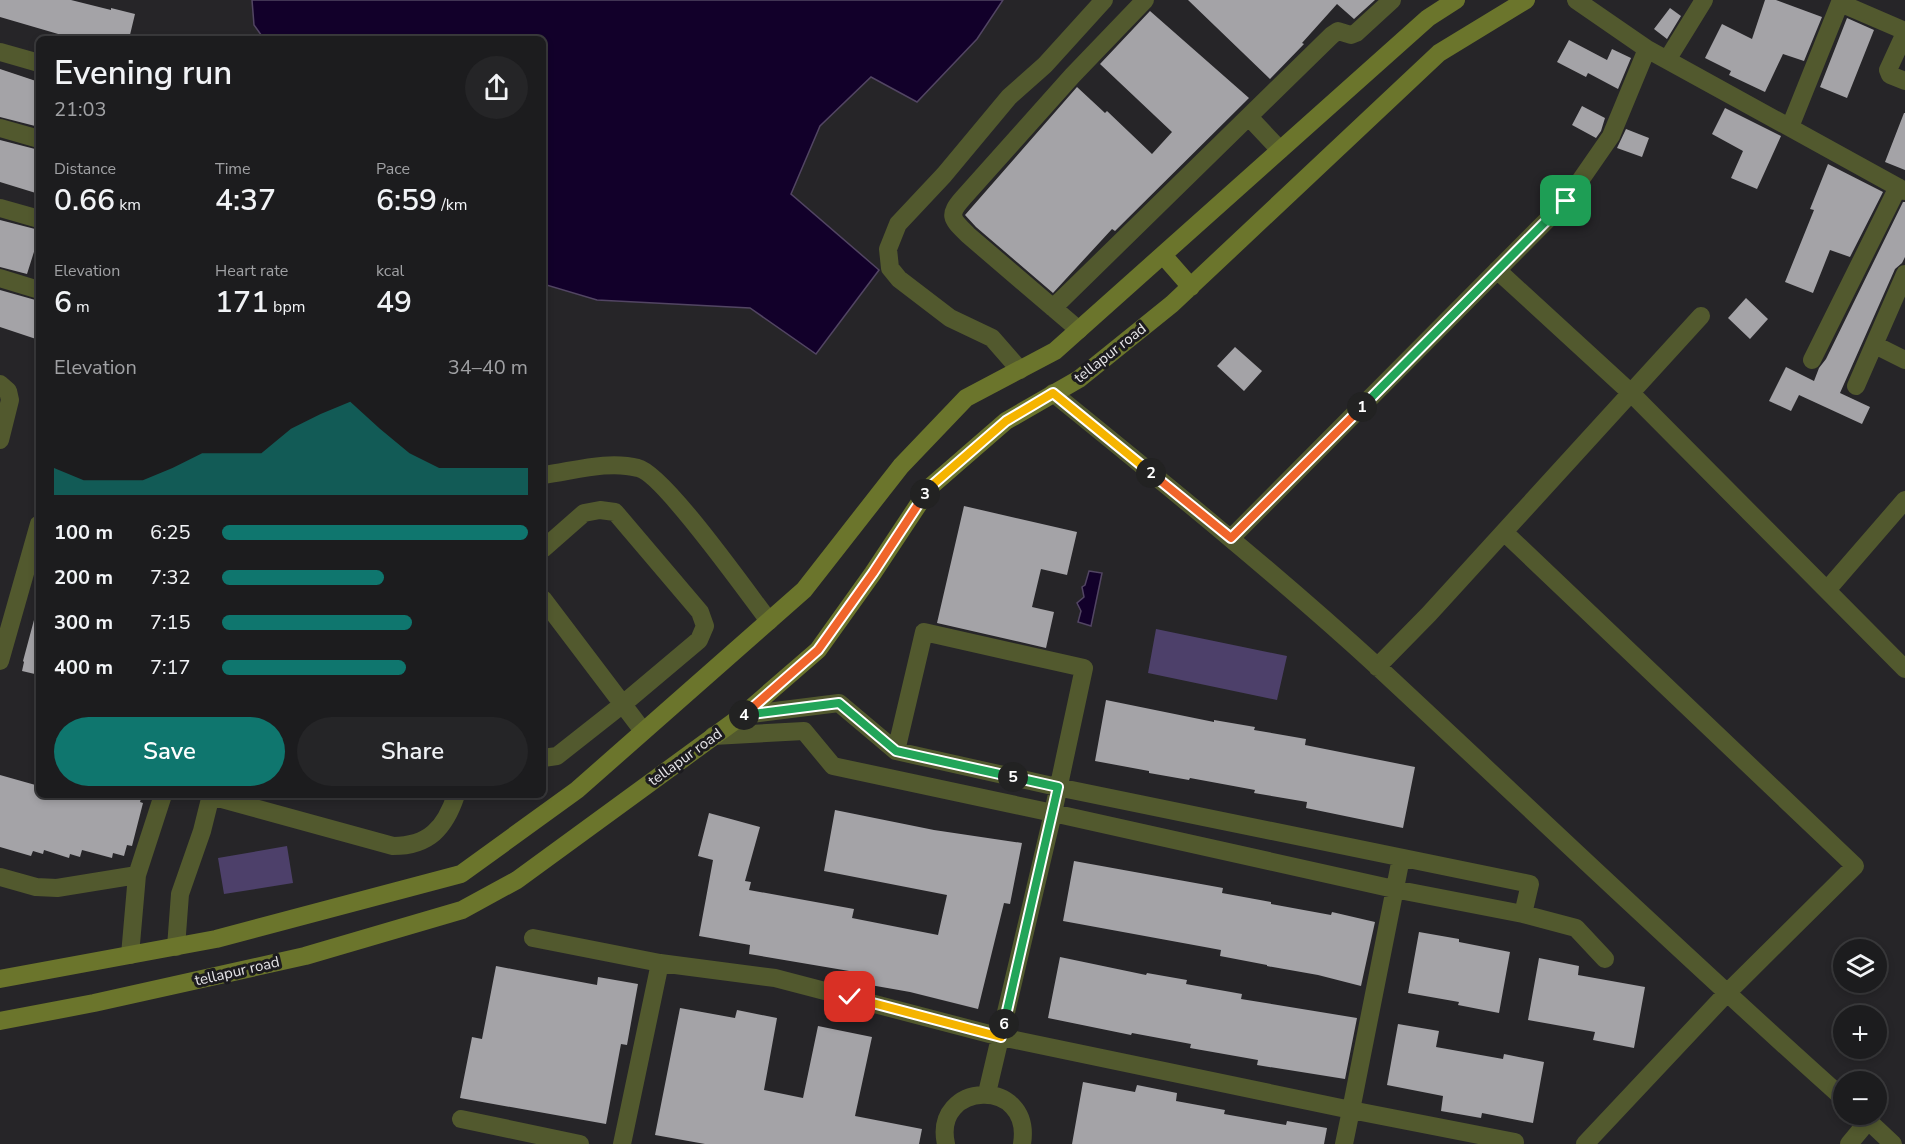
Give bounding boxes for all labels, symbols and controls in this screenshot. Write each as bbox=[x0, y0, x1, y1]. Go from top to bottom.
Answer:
text: Evening run bbox=[54, 51, 232, 96]
button: share bbox=[465, 56, 528, 119]
text: 21:03 bbox=[54, 96, 107, 123]
text: Distance bbox=[54, 158, 116, 180]
text: Time bbox=[215, 158, 251, 180]
text: Pace bbox=[376, 158, 410, 180]
pin bbox=[1540, 175, 1591, 226]
text: 0.66 bbox=[54, 180, 115, 221]
text: 4:37 bbox=[215, 180, 276, 221]
text: 6:59 bbox=[376, 180, 437, 221]
icon: arrive bbox=[1549, 184, 1582, 217]
text: km bbox=[115, 194, 141, 216]
text: /km bbox=[437, 194, 467, 216]
text: Elevation bbox=[54, 260, 120, 282]
text: Heart rate bbox=[215, 260, 288, 282]
text: kcal bbox=[376, 260, 404, 282]
text: 6 bbox=[54, 282, 72, 323]
text: 171 bbox=[215, 282, 269, 323]
text: 49 bbox=[376, 282, 412, 323]
text: m bbox=[72, 296, 90, 318]
text: bpm bbox=[269, 296, 305, 318]
street label: tellapur road bbox=[1070, 318, 1150, 388]
text: Elevation bbox=[54, 354, 137, 381]
text: 34–40 m bbox=[448, 354, 528, 381]
pin: 1 bbox=[1347, 392, 1377, 422]
text: 1 bbox=[1357, 396, 1367, 418]
pin: 2 bbox=[1136, 458, 1166, 488]
text: 2 bbox=[1146, 462, 1156, 484]
pin: 3 bbox=[910, 479, 940, 509]
text: 3 bbox=[920, 483, 930, 505]
text: 100 m bbox=[54, 519, 113, 546]
text: 6:25 bbox=[150, 519, 191, 546]
text: 200 m bbox=[54, 564, 113, 591]
text: 7:32 bbox=[150, 564, 191, 591]
text: 300 m bbox=[54, 609, 113, 636]
text: 7:15 bbox=[150, 609, 191, 636]
text: 400 m bbox=[54, 654, 113, 681]
text: 7:17 bbox=[150, 654, 191, 681]
pin: 4 bbox=[729, 700, 759, 730]
text: 4 bbox=[739, 704, 749, 726]
button: Save bbox=[54, 717, 285, 786]
button: Share bbox=[297, 717, 528, 786]
street label: tellapur road bbox=[644, 723, 726, 791]
pin: 5 bbox=[998, 762, 1028, 792]
text: 5 bbox=[1008, 766, 1018, 788]
map controls bbox=[1833, 939, 1887, 1125]
button: layers bbox=[1833, 939, 1887, 993]
street label: tellapur road bbox=[193, 952, 281, 990]
pin bbox=[824, 971, 875, 1022]
icon: check bbox=[833, 980, 866, 1013]
button: + bbox=[1833, 1005, 1887, 1059]
pin: 6 bbox=[989, 1009, 1019, 1039]
text: 6 bbox=[999, 1013, 1009, 1035]
button: − bbox=[1833, 1071, 1887, 1125]

